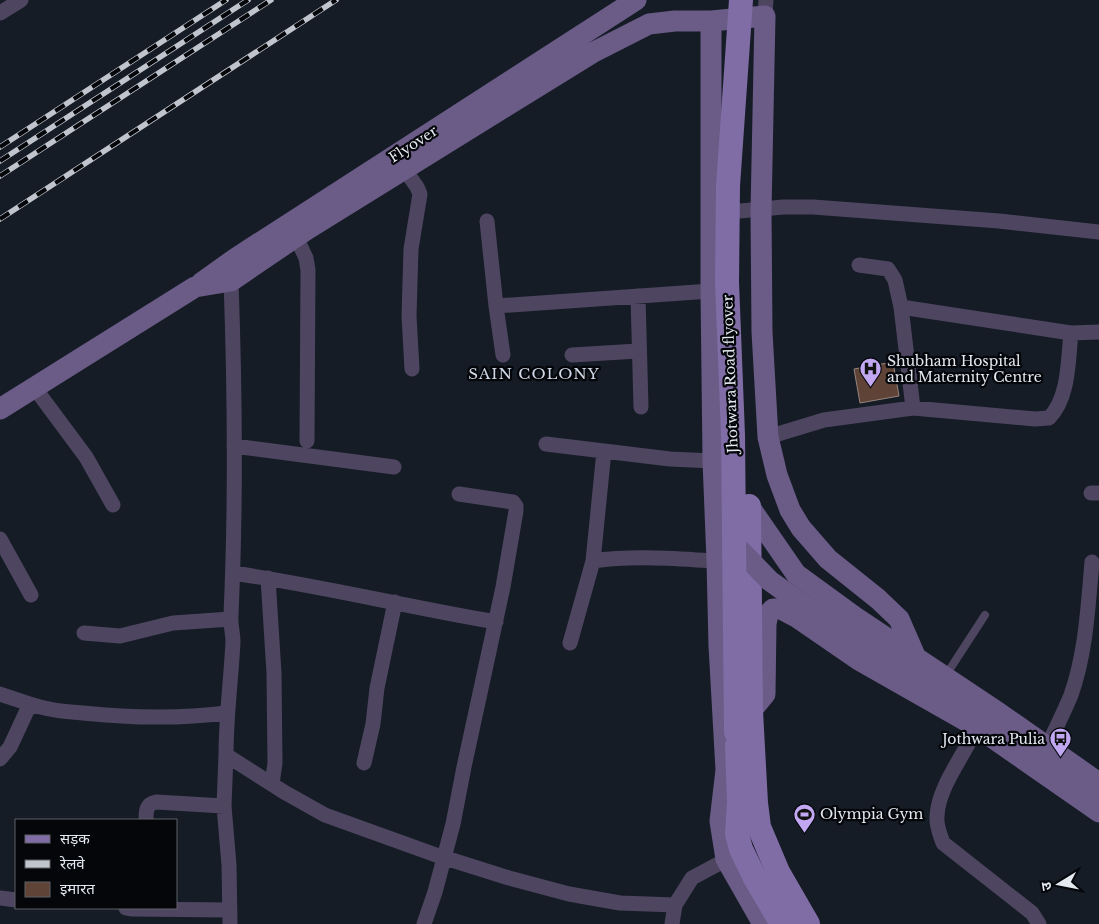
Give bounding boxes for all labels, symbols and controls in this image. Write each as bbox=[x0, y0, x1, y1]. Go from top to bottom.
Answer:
street label: Flyover bbox=[385, 121, 441, 166]
street label: Jhotwara Road flyover bbox=[718, 294, 742, 456]
place label: Shubham Hospital and Maternity Centre bbox=[887, 352, 1042, 386]
hospital icon: Shubham Hospital and Maternity Centre bbox=[859, 357, 883, 388]
district label: SAIN COLONY bbox=[468, 364, 600, 383]
bus stop icon: Jothwara Pulia bbox=[1049, 727, 1073, 758]
place label: Jothwara Pulia bbox=[940, 730, 1045, 748]
sports icon: Olympia Gym bbox=[792, 802, 816, 833]
place label: Olympia Gym bbox=[820, 805, 923, 823]
legend bbox=[15, 819, 178, 909]
text: सड़क bbox=[60, 829, 90, 848]
text: रेलवे bbox=[59, 854, 85, 873]
north arrow bbox=[1034, 859, 1084, 909]
text: इमारत bbox=[60, 879, 95, 898]
text: उ bbox=[1036, 880, 1056, 892]

